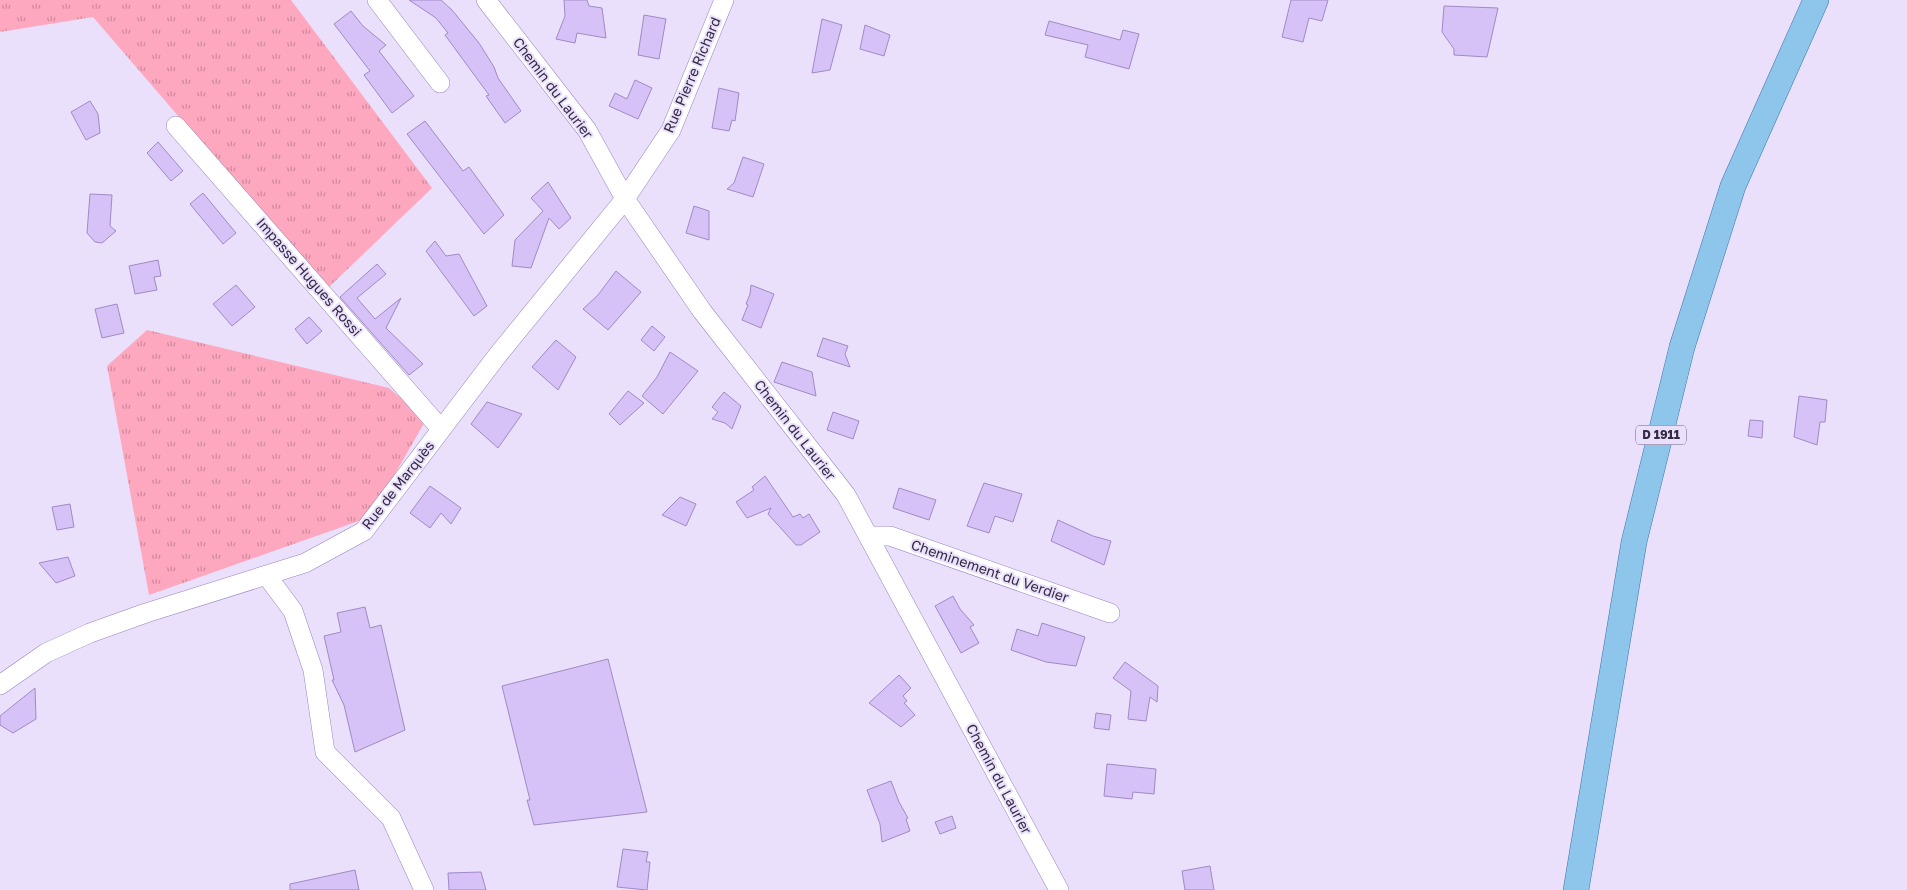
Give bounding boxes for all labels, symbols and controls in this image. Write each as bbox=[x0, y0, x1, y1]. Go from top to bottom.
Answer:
street label: Rue Pierre Richard bbox=[659, 14, 724, 135]
street label: Chemin du Laurier bbox=[510, 34, 597, 142]
street label: Impasse Hugues Rossi bbox=[253, 214, 365, 339]
street label: Chemin du Laurier bbox=[751, 376, 840, 484]
road number: D 1911 bbox=[1636, 426, 1686, 444]
street label: Rue de Marquès bbox=[358, 437, 437, 532]
street label: Cheminement du Verdier bbox=[909, 536, 1072, 606]
street label: Chemin du Laurier bbox=[963, 721, 1036, 837]

